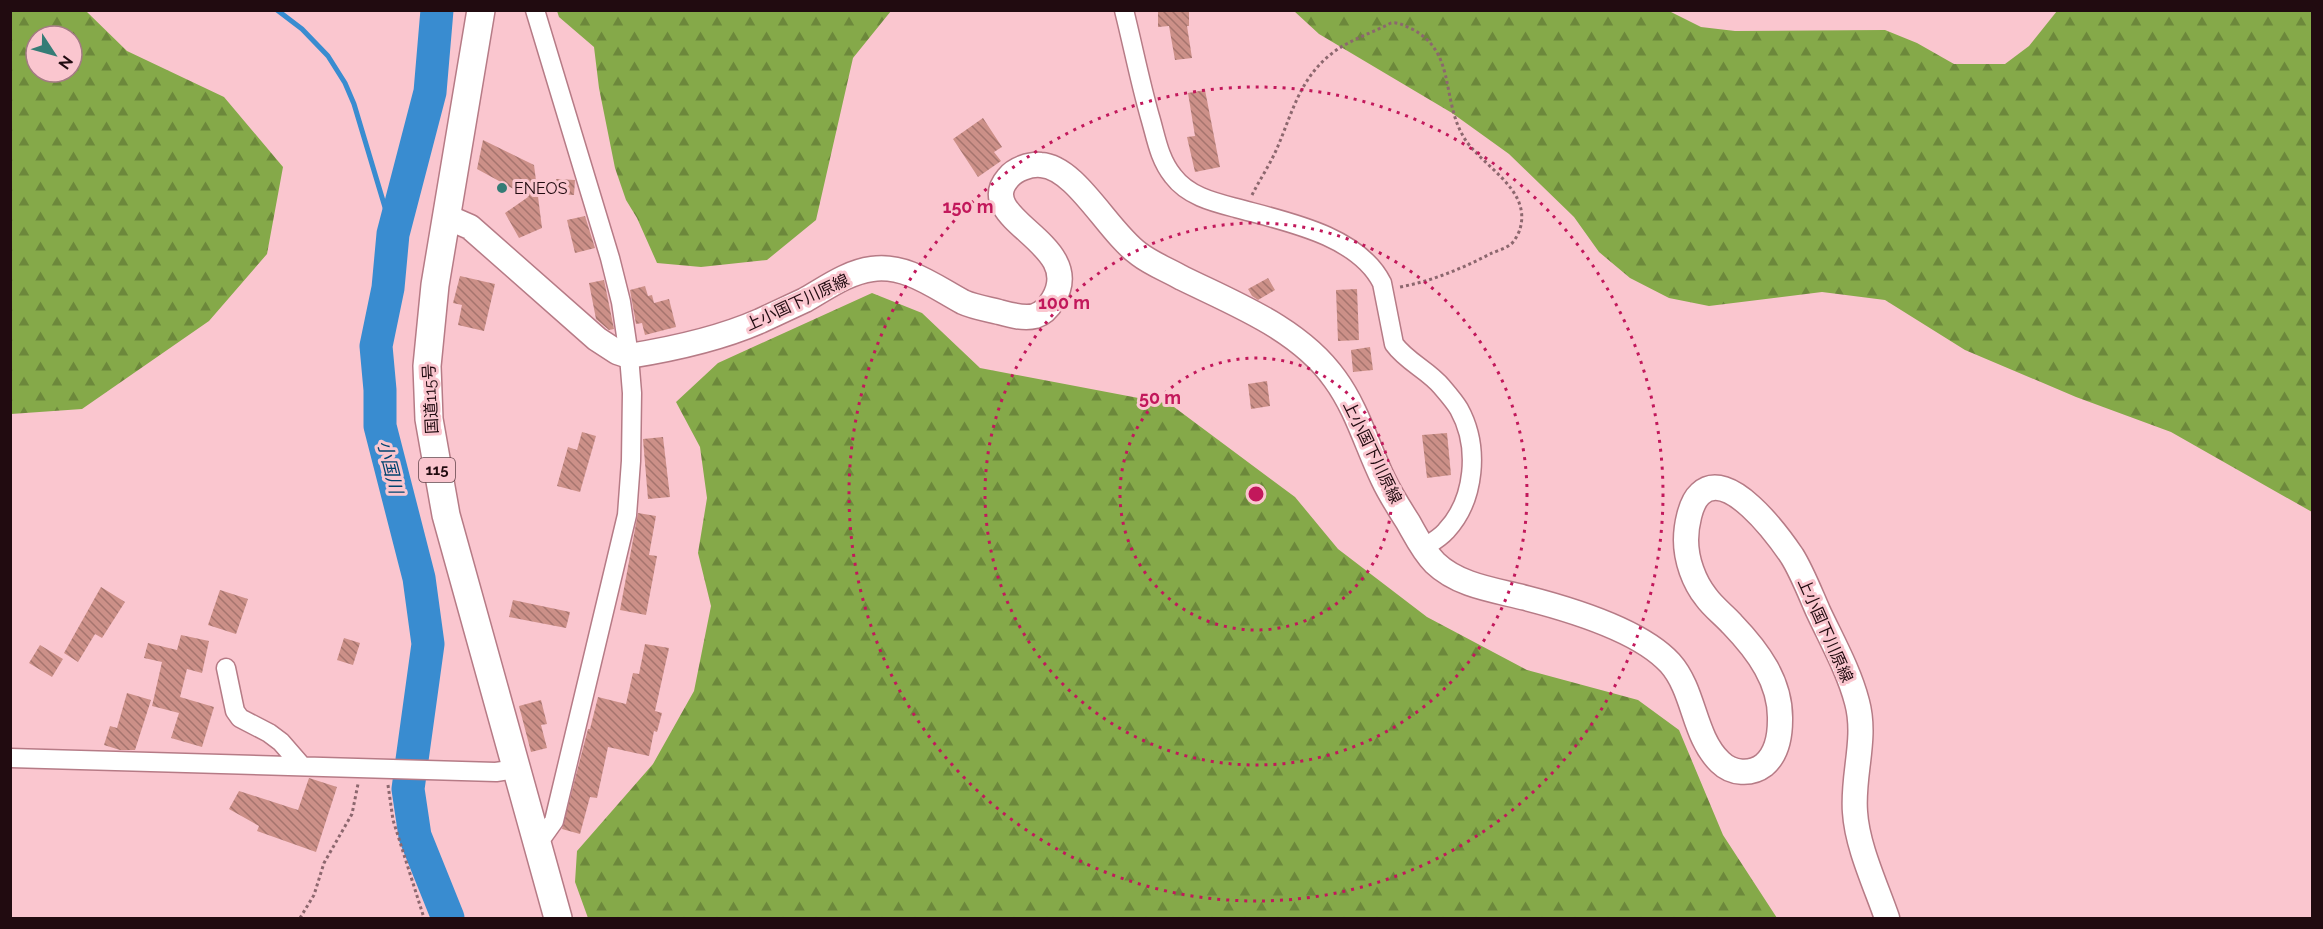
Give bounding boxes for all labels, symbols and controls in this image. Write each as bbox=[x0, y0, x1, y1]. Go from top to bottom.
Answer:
north arrow bbox=[24, 24, 84, 84]
text: N bbox=[54, 52, 77, 73]
place label: ENEOS bbox=[514, 179, 568, 198]
marker: ENEOS bbox=[495, 181, 509, 195]
text: 150 m bbox=[943, 196, 994, 217]
street label: 上小国下川原線 bbox=[742, 270, 852, 335]
text: 100 m bbox=[1038, 292, 1090, 313]
street label: 国道115号 bbox=[419, 363, 442, 435]
text: 50 m bbox=[1139, 387, 1181, 408]
street label: 上小国下川原線 bbox=[1339, 398, 1406, 507]
water label: 小国川 bbox=[374, 438, 408, 498]
road number: 115 bbox=[419, 458, 455, 482]
centre of rings bbox=[1246, 484, 1266, 504]
street label: 上小国下川原線 bbox=[1794, 575, 1857, 685]

